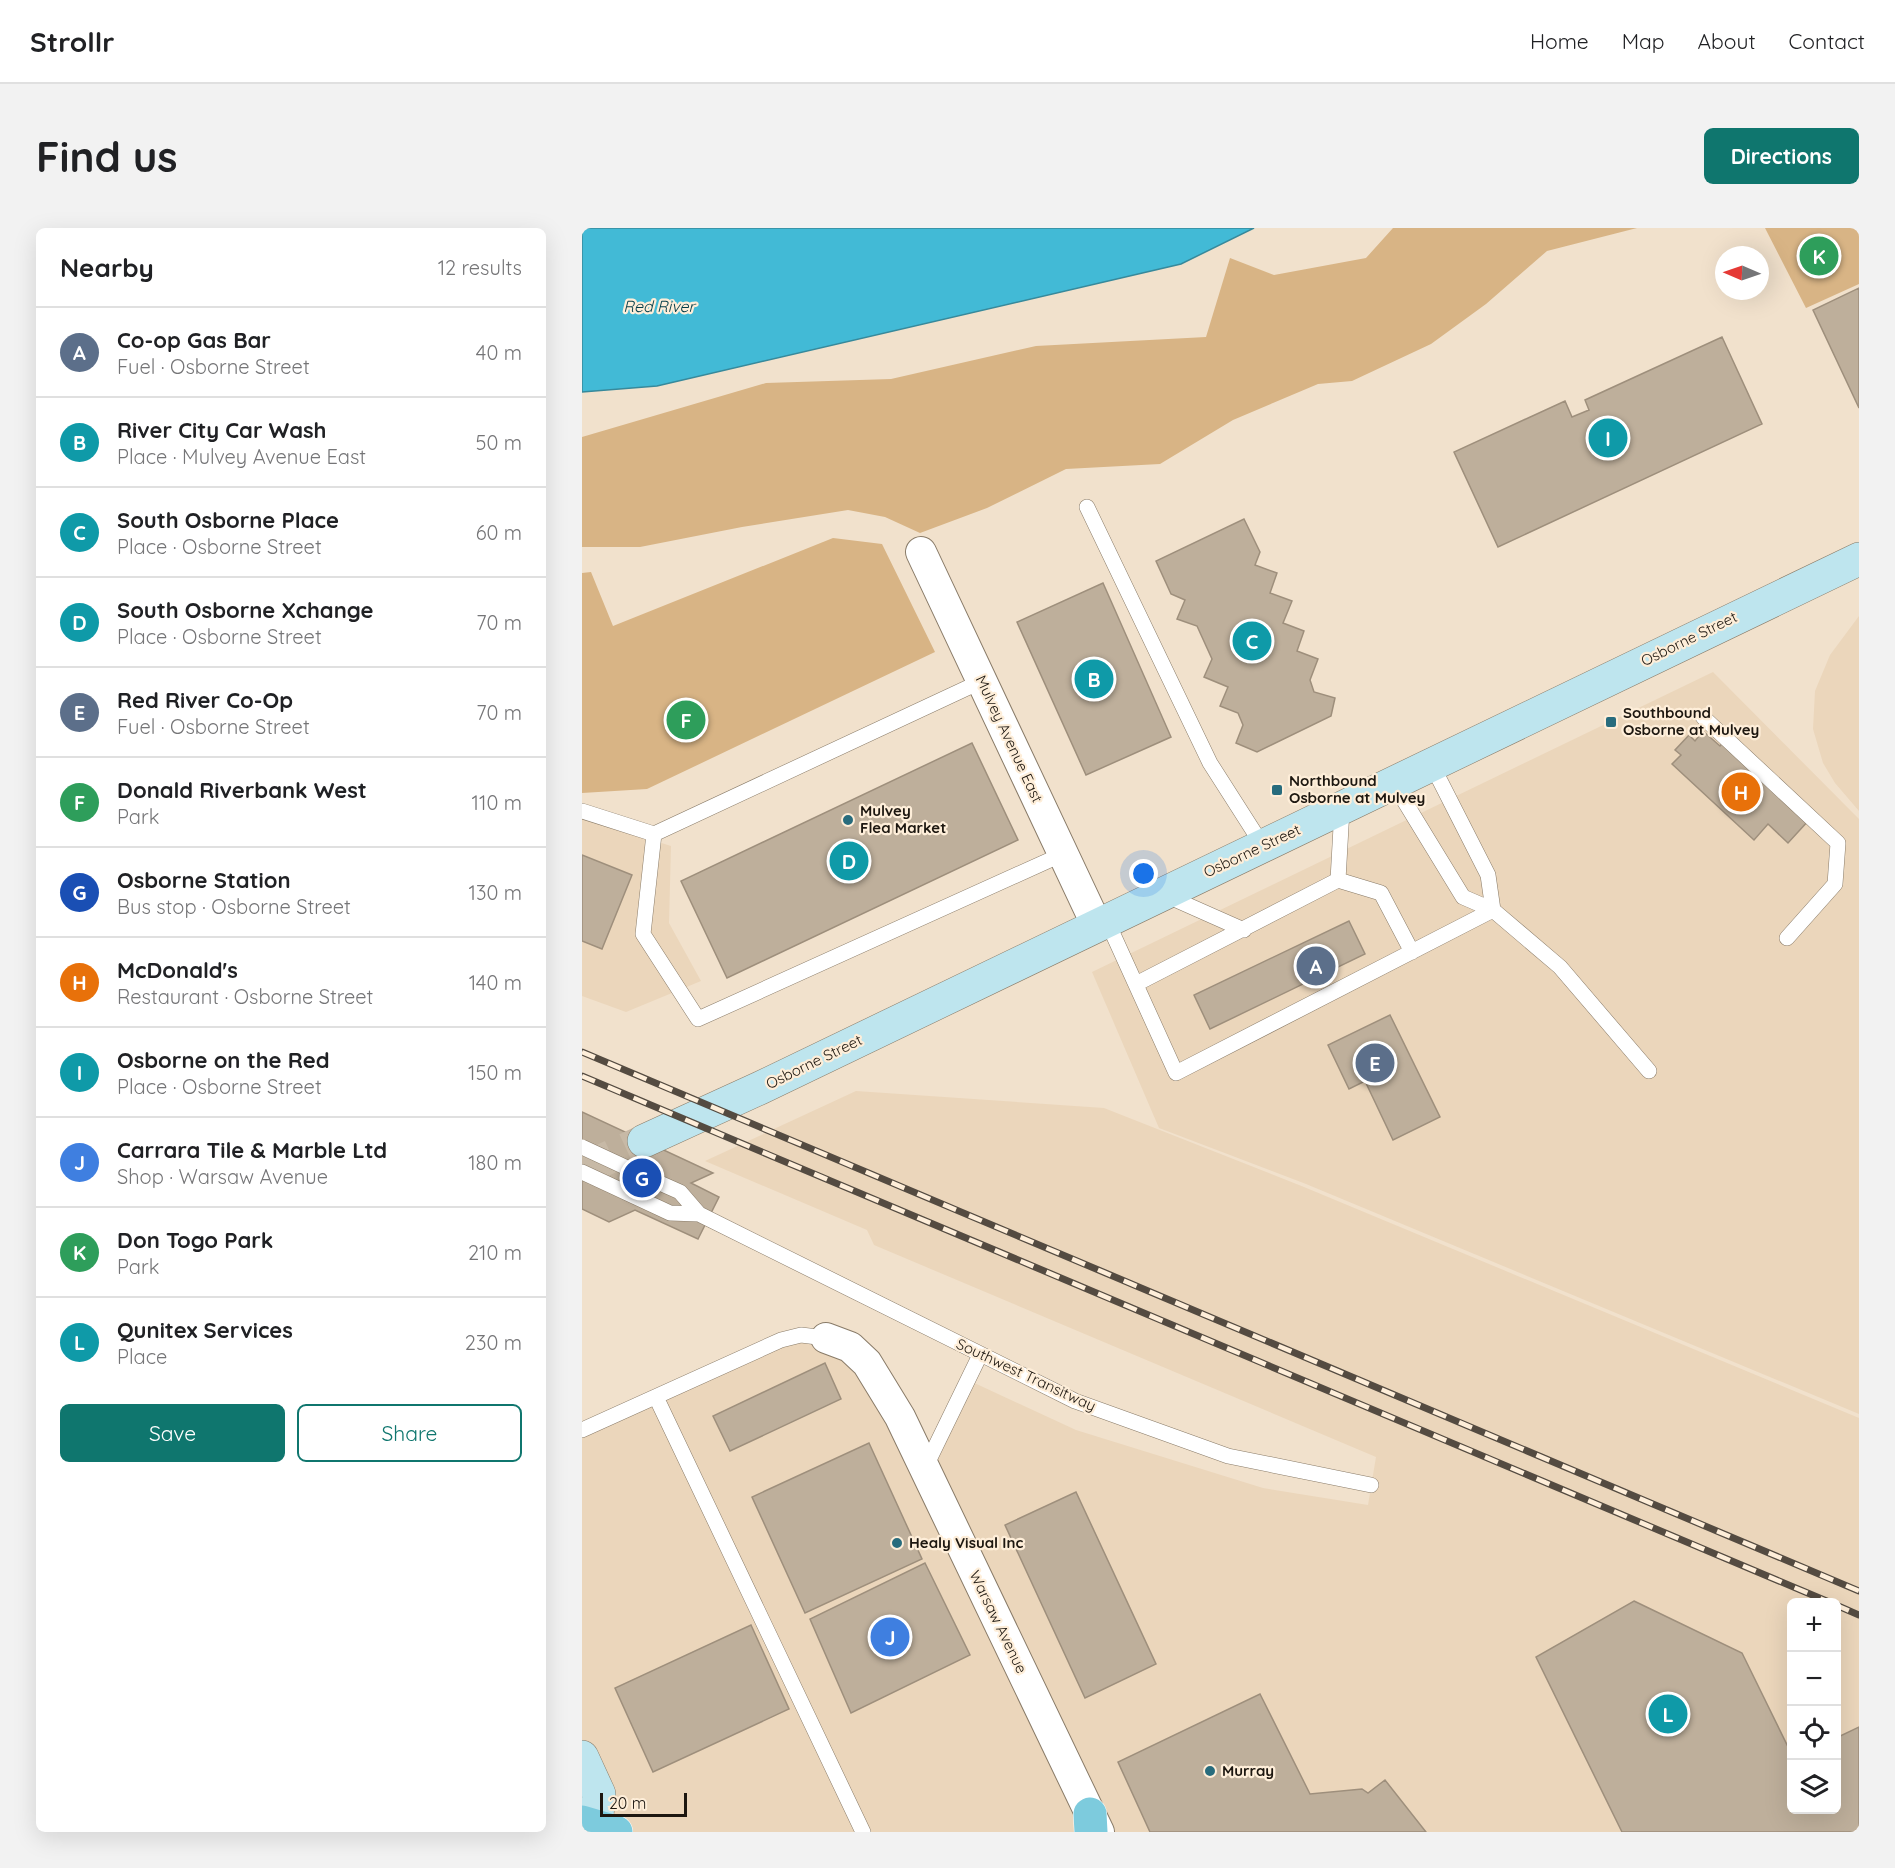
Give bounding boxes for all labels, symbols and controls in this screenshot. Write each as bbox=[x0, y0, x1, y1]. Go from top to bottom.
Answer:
text: Strollr bbox=[30, 24, 114, 59]
text: Home bbox=[1530, 28, 1589, 54]
text: Map bbox=[1622, 28, 1665, 54]
text: About bbox=[1698, 28, 1756, 54]
text: Contact bbox=[1789, 28, 1865, 54]
button: Directions bbox=[1704, 128, 1859, 184]
text: Find us bbox=[36, 130, 178, 183]
pin: K bbox=[1800, 234, 1838, 279]
north arrow bbox=[1715, 246, 1769, 300]
text: Nearby bbox=[60, 251, 154, 284]
text: 12 results bbox=[438, 255, 522, 280]
water label: Red River bbox=[623, 296, 697, 316]
text: Co-op Gas Bar bbox=[117, 326, 271, 354]
text: A bbox=[73, 340, 86, 365]
text: 40 m bbox=[476, 340, 522, 365]
text: Fuel · Osborne Street bbox=[117, 354, 310, 379]
text: River City Car Wash bbox=[117, 416, 327, 444]
pin: I bbox=[1588, 416, 1628, 460]
text: B bbox=[73, 430, 86, 455]
text: 50 m bbox=[476, 430, 522, 455]
text: Place · Mulvey Avenue East bbox=[117, 444, 366, 469]
text: South Osborne Place bbox=[117, 506, 339, 534]
text: C bbox=[73, 520, 86, 545]
text: 60 m bbox=[476, 520, 522, 545]
text: Place · Osborne Street bbox=[117, 534, 322, 559]
text: South Osborne Xchange bbox=[117, 596, 373, 624]
street label: Osborne Street bbox=[1638, 607, 1740, 670]
text: D bbox=[72, 610, 87, 635]
text: 70 m bbox=[476, 610, 522, 635]
pin: C bbox=[1232, 618, 1272, 664]
text: Place · Osborne Street bbox=[117, 624, 322, 649]
pin: B bbox=[1074, 656, 1114, 702]
street label: Mulvey Avenue East bbox=[972, 672, 1047, 805]
text: Red River Co-Op bbox=[117, 686, 293, 714]
pin: F bbox=[666, 698, 706, 742]
text: E bbox=[74, 700, 85, 725]
text: 70 m bbox=[476, 700, 522, 725]
place label: Southbound Osborne at Mulvey bbox=[1623, 703, 1759, 739]
text: Fuel · Osborne Street bbox=[117, 714, 310, 739]
marker: Southbound Osborne at Mulvey bbox=[1604, 715, 1618, 729]
pin: H bbox=[1722, 770, 1760, 814]
place label: Northbound Osborne at Mulvey bbox=[1289, 771, 1425, 807]
text: Donald Riverbank West bbox=[117, 776, 367, 804]
marker: Northbound Osborne at Mulvey bbox=[1270, 783, 1284, 797]
text: F bbox=[74, 790, 85, 815]
text: 110 m bbox=[472, 790, 522, 815]
place label: Mulvey Flea Market bbox=[860, 801, 946, 837]
text: Park bbox=[117, 804, 159, 829]
marker: Mulvey Flea Market bbox=[841, 813, 855, 827]
street label: Osborne Street bbox=[1200, 820, 1303, 881]
pin: D bbox=[830, 838, 868, 884]
your location bbox=[1129, 859, 1158, 888]
text: Osborne Station bbox=[117, 866, 291, 894]
text: G bbox=[73, 880, 86, 905]
text: 130 m bbox=[469, 880, 522, 905]
text: Bus stop · Osborne Street bbox=[117, 894, 351, 919]
pin: A bbox=[1296, 944, 1336, 988]
text: McDonald's bbox=[117, 956, 238, 984]
text: H bbox=[72, 970, 87, 995]
text: 140 m bbox=[469, 970, 522, 995]
text: Restaurant · Osborne Street bbox=[117, 984, 373, 1009]
street label: Osborne Street bbox=[763, 1030, 865, 1093]
pin: E bbox=[1356, 1040, 1394, 1086]
text: Osborne on the Red bbox=[117, 1046, 329, 1074]
text: I bbox=[77, 1060, 82, 1085]
text: 150 m bbox=[468, 1060, 522, 1085]
text: Place · Osborne Street bbox=[117, 1074, 322, 1099]
text: Carrara Tile & Marble Ltd bbox=[117, 1136, 387, 1164]
text: J bbox=[74, 1150, 85, 1175]
text: 180 m bbox=[468, 1150, 522, 1175]
pin: G bbox=[622, 1156, 662, 1200]
text: Shop · Warsaw Avenue bbox=[117, 1164, 328, 1189]
text: Don Togo Park bbox=[117, 1226, 273, 1254]
text: K bbox=[73, 1240, 86, 1265]
text: 210 m bbox=[468, 1240, 522, 1265]
text: Park bbox=[117, 1254, 159, 1279]
text: Qunitex Services bbox=[117, 1316, 293, 1344]
text: L bbox=[74, 1330, 85, 1355]
text: 230 m bbox=[465, 1330, 522, 1355]
street label: Southwest Transitway bbox=[953, 1334, 1099, 1415]
text: Place bbox=[117, 1344, 167, 1369]
button: Save bbox=[60, 1404, 285, 1462]
button: Share bbox=[297, 1404, 522, 1462]
place label: Healy Visual Inc bbox=[909, 1533, 1023, 1552]
marker: Healy Visual Inc bbox=[890, 1536, 904, 1550]
street label: Warsaw Avenue bbox=[965, 1567, 1032, 1676]
map controls bbox=[1787, 1598, 1841, 1814]
button: + bbox=[1787, 1598, 1841, 1652]
pin: J bbox=[870, 1614, 910, 1660]
button: − bbox=[1787, 1652, 1841, 1706]
pin: L bbox=[1648, 1692, 1688, 1736]
button: locate bbox=[1787, 1706, 1841, 1760]
button: layers bbox=[1787, 1760, 1841, 1814]
place label: Murray bbox=[1222, 1761, 1274, 1780]
marker: Murray bbox=[1203, 1764, 1217, 1778]
scale bar bbox=[600, 1790, 687, 1818]
text: 20 m bbox=[609, 1793, 646, 1813]

